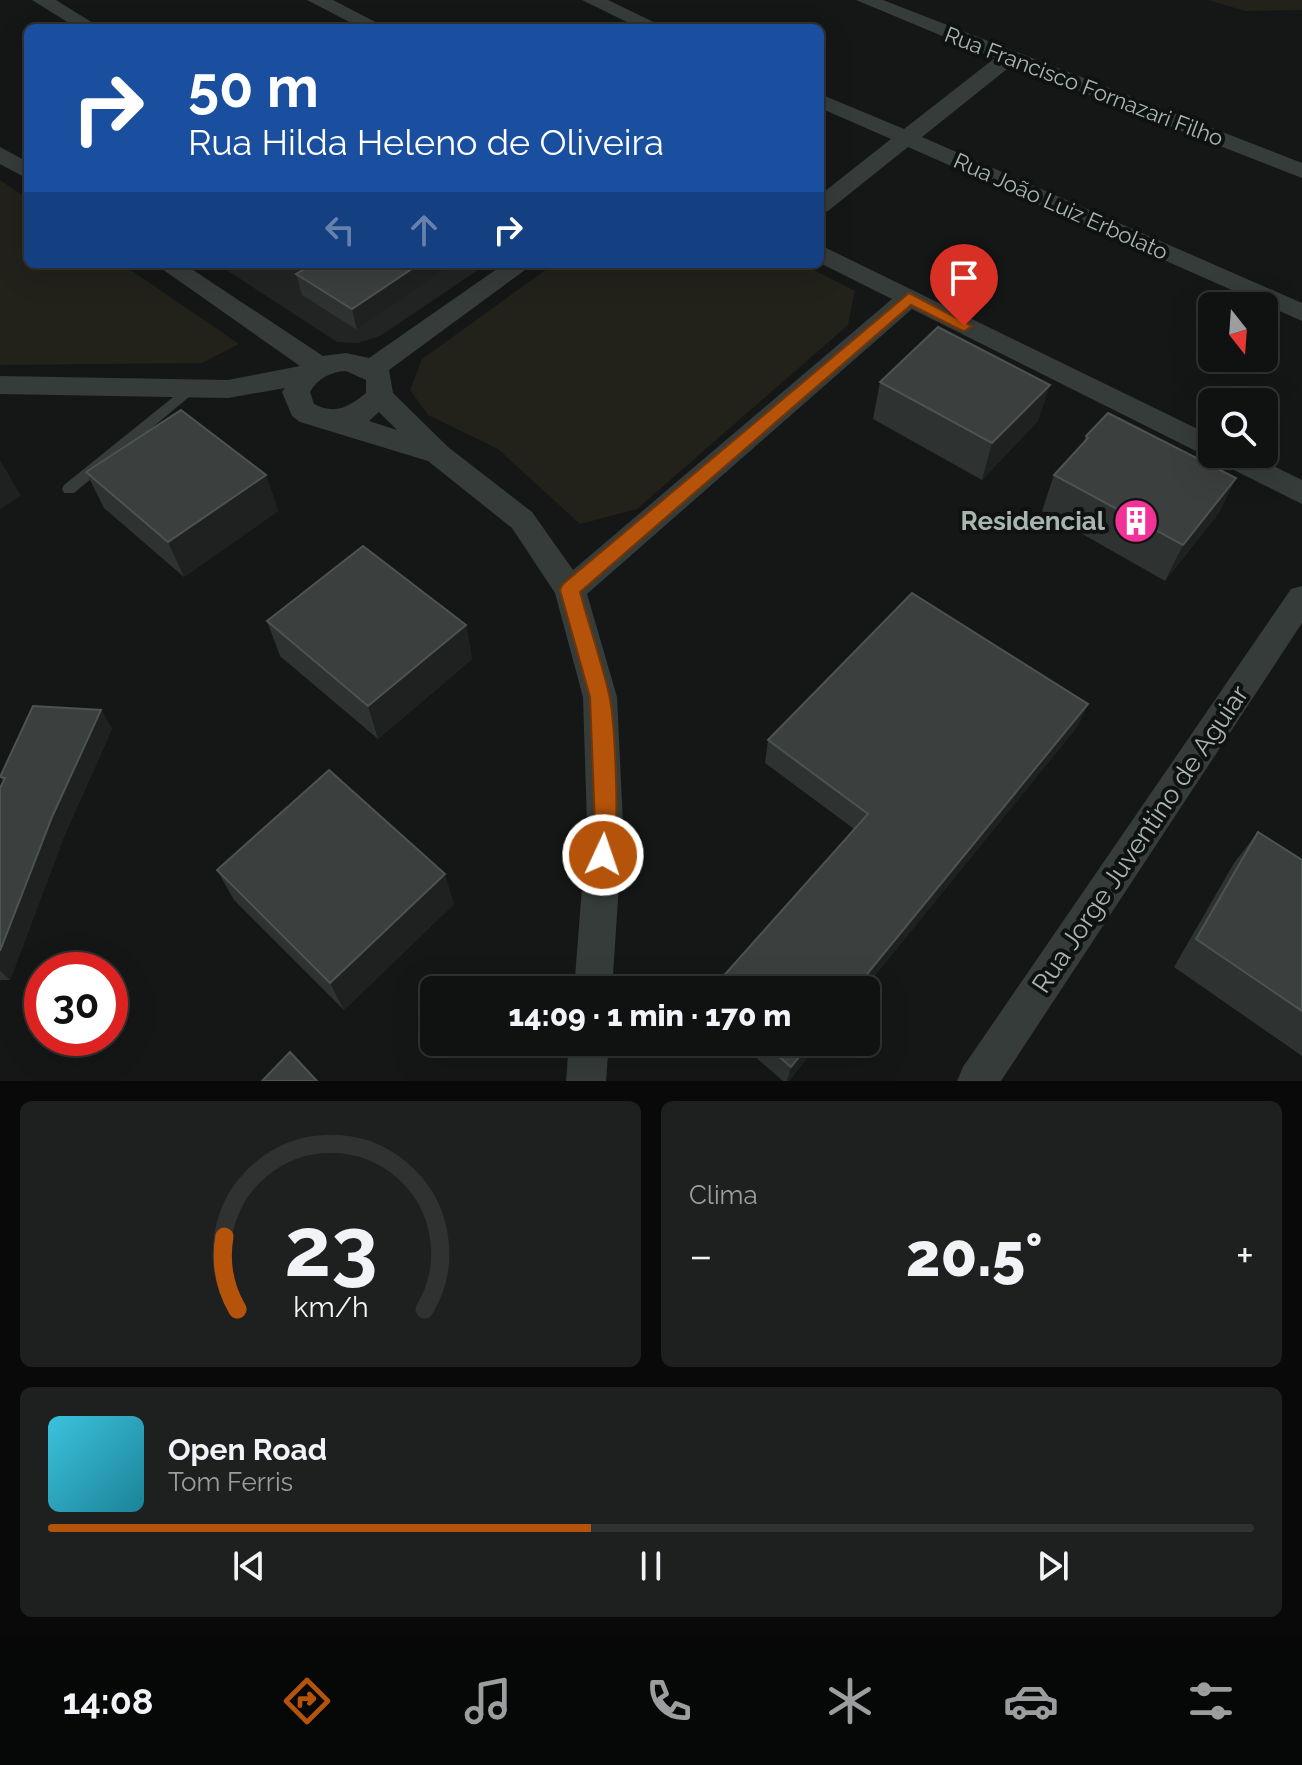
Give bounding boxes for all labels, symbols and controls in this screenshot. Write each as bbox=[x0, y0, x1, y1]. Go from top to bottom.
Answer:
street label: Rua Francisco Fornazari Filho bbox=[941, 21, 1227, 151]
text: 50 m bbox=[188, 54, 319, 120]
icon: right bbox=[56, 56, 160, 160]
text: Rua Hilda Heleno de Oliveira bbox=[188, 121, 664, 163]
street label: Rua João Luiz Erbolato bbox=[950, 147, 1172, 265]
icon: left bbox=[318, 208, 362, 252]
icon: ahead bbox=[402, 208, 446, 252]
icon: right bbox=[486, 208, 530, 252]
pin bbox=[930, 244, 998, 326]
icon: arrive bbox=[942, 256, 986, 300]
north arrow bbox=[1198, 292, 1278, 372]
map controls bbox=[1198, 292, 1278, 468]
button: search bbox=[1198, 388, 1278, 468]
building icon: Residencial bbox=[1112, 497, 1160, 545]
place label: Residencial bbox=[961, 506, 1106, 536]
street label: Rua Jorge Juventino de Aguiar bbox=[1026, 680, 1254, 998]
position arrow bbox=[561, 813, 645, 897]
speed limit sign: 30 bbox=[24, 952, 128, 1056]
text: 14:09 · 1 min · 170 m bbox=[509, 998, 791, 1033]
text: Clima bbox=[689, 1180, 758, 1210]
text: 23 bbox=[284, 1198, 377, 1295]
text: 20.5° bbox=[906, 1220, 1043, 1290]
text: − bbox=[689, 1230, 713, 1281]
text: + bbox=[1236, 1230, 1254, 1281]
text: km/h bbox=[293, 1290, 368, 1324]
text: Open Road bbox=[168, 1432, 327, 1467]
text: Tom Ferris bbox=[168, 1467, 293, 1497]
icon: previous bbox=[227, 1544, 271, 1588]
icon: pause bbox=[629, 1544, 673, 1588]
icon: next bbox=[1031, 1544, 1075, 1588]
icon: directions bbox=[279, 1673, 335, 1729]
icon: music bbox=[460, 1673, 516, 1729]
icon: phone bbox=[641, 1673, 697, 1729]
icon: climate bbox=[822, 1673, 878, 1729]
icon: car bbox=[1003, 1673, 1059, 1729]
icon: filters bbox=[1183, 1673, 1239, 1729]
text: 14:08 bbox=[62, 1680, 154, 1722]

